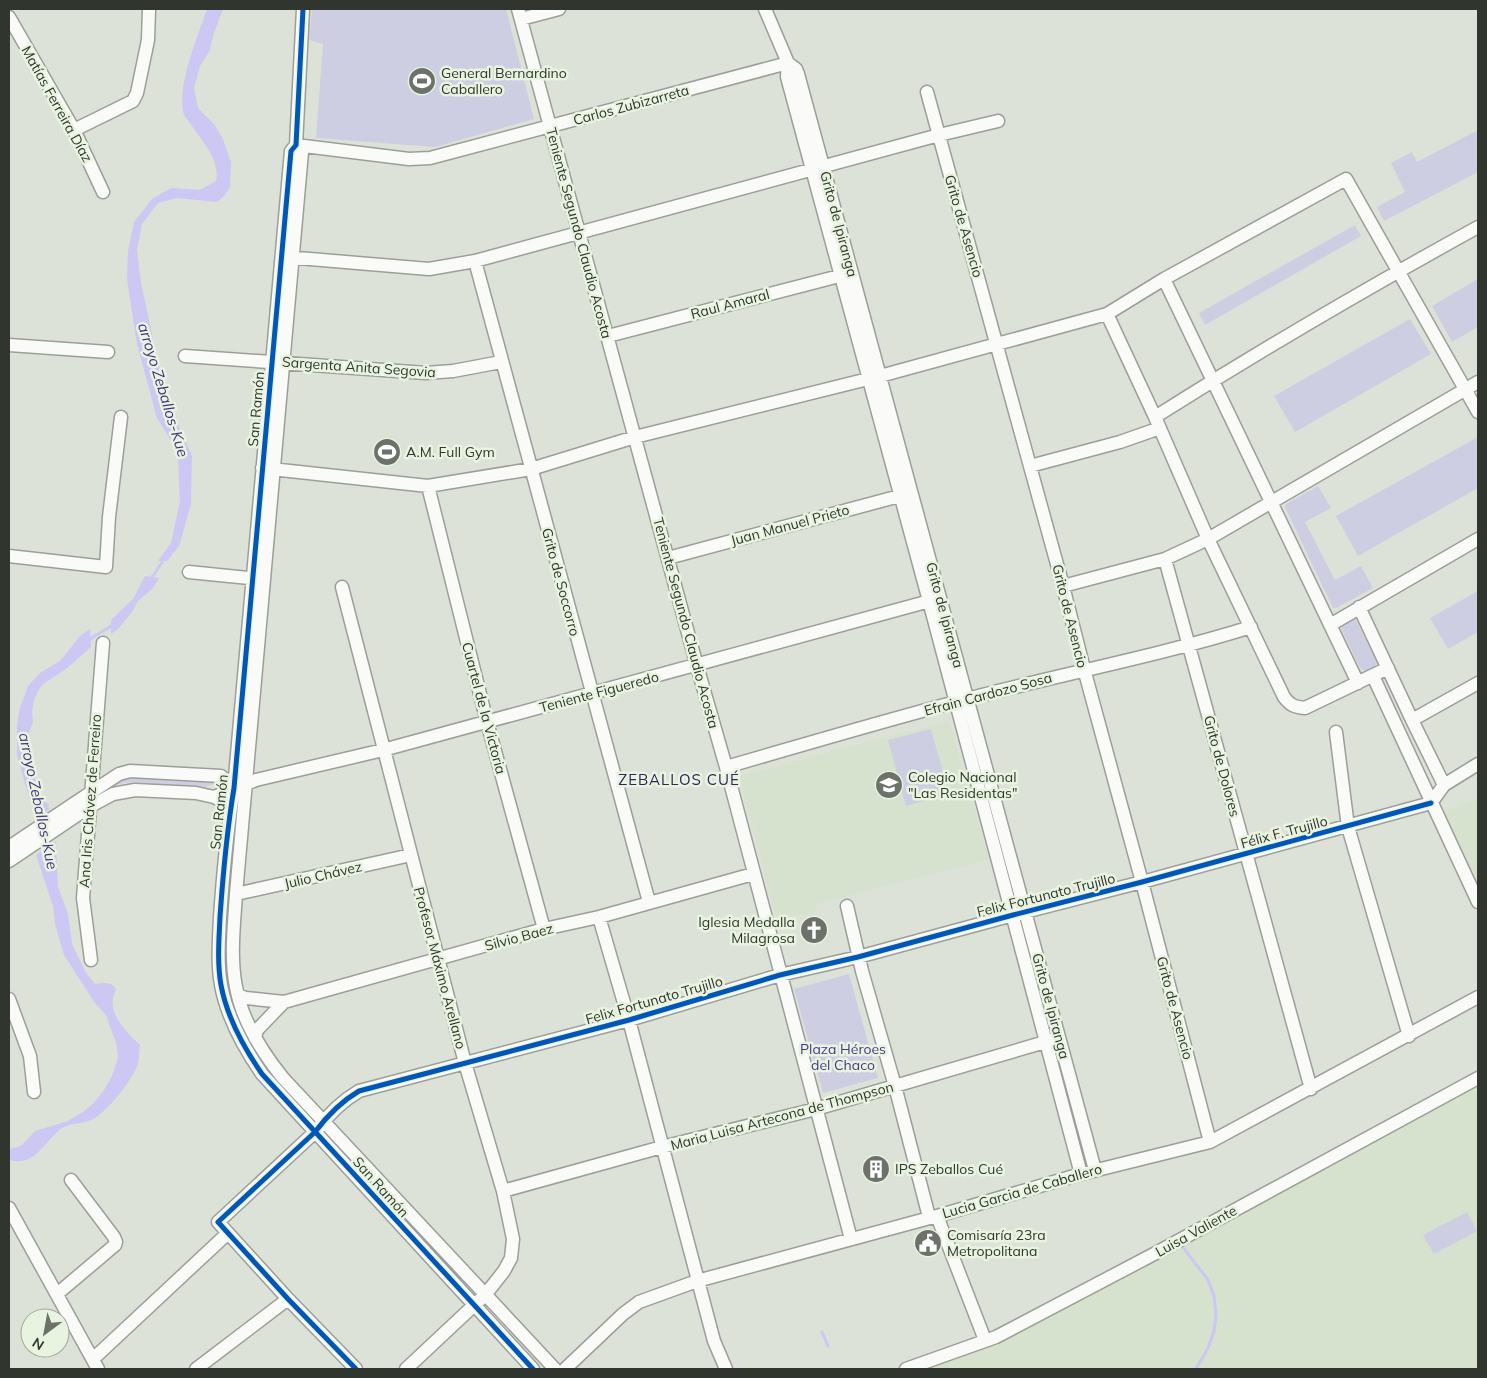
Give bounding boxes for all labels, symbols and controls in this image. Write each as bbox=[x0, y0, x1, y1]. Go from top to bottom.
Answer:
street label: Matías Ferreira Díaz bbox=[18, 43, 96, 165]
place label: General Bernardino Caballero bbox=[441, 64, 567, 98]
sports icon: General Bernardino Caballero bbox=[407, 66, 437, 96]
street label: Carlos Zubizarreta bbox=[571, 81, 691, 129]
street label: Teniente Segundo Claudio Acosta bbox=[542, 126, 616, 340]
street label: Grito de Ipiranga bbox=[816, 169, 862, 279]
street label: Grito de Asencio bbox=[941, 173, 987, 279]
street label: Raul Amaral bbox=[689, 285, 771, 323]
water label: arroyo Zeballos-Kue bbox=[134, 321, 193, 459]
street label: Sargenta Anita Segovia bbox=[282, 353, 436, 381]
street label: San Ramón bbox=[244, 371, 268, 447]
sports icon: A.M. Full Gym bbox=[372, 437, 402, 467]
place label: A.M. Full Gym bbox=[406, 443, 495, 461]
street label: Juan Manuel Prieto bbox=[729, 501, 851, 549]
street label: Teniente Segundo Claudio Acosta bbox=[649, 516, 723, 730]
street label: Grito de Soccorro bbox=[538, 526, 584, 638]
street label: Grito de Ipiranga bbox=[922, 560, 968, 670]
street label: Grito de Asencio bbox=[1048, 562, 1092, 670]
street label: Cuartel de la Victoria bbox=[458, 640, 510, 776]
street label: Teniente Figueredo bbox=[537, 667, 661, 717]
street label: Efrain Cardozo Sosa bbox=[922, 668, 1054, 720]
street label: Grito de Dolores bbox=[1200, 713, 1244, 819]
street label: Ana Iris Chávez de Ferreiro bbox=[75, 714, 105, 888]
water label: arroyo Zeballos-Kue bbox=[15, 731, 62, 871]
place label: Colegio Nacional "Las Residentas" bbox=[908, 768, 1018, 802]
district label: ZEBALLOS CUÉ bbox=[618, 770, 740, 789]
school or university icon: Colegio Nacional "Las Residentas" bbox=[874, 770, 904, 800]
street label: San Ramón bbox=[206, 773, 232, 851]
street label: Félix F. Trujillo bbox=[1239, 812, 1329, 852]
street label: Julio Chávez bbox=[282, 857, 364, 893]
street label: Felix Fortunato Trujillo bbox=[975, 869, 1117, 921]
street label: Profesor Máximo Arellano bbox=[410, 885, 470, 1051]
place label: Iglesia Medalla Milagrosa bbox=[698, 913, 795, 947]
church icon: Iglesia Medalla Milagrosa bbox=[799, 915, 829, 945]
street label: Silvio Baez bbox=[483, 919, 555, 955]
street label: Grito de Ipiranga bbox=[1028, 951, 1074, 1061]
street label: Grito de Asencio bbox=[1153, 954, 1197, 1062]
street label: Felix Fortunato Trujillo bbox=[583, 972, 725, 1028]
park label: Plaza Héroes del Chaco bbox=[800, 1040, 886, 1074]
street label: Maria Luisa Artecona de Thompson bbox=[669, 1078, 895, 1154]
street label: San Ramón bbox=[349, 1153, 413, 1221]
building icon: IPS Zeballos Cué bbox=[861, 1154, 891, 1184]
place label: IPS Zeballos Cué bbox=[895, 1160, 1003, 1178]
street label: Lucia Garcia de Caballero bbox=[940, 1160, 1104, 1222]
street label: Luisa Valiente bbox=[1152, 1201, 1240, 1261]
place label: Comisaría 23ra Metropolitana bbox=[947, 1226, 1046, 1260]
public building icon: Comisaría 23ra Metropolitana bbox=[913, 1228, 943, 1258]
north arrow bbox=[20, 1308, 70, 1358]
text: N bbox=[29, 1334, 47, 1354]

